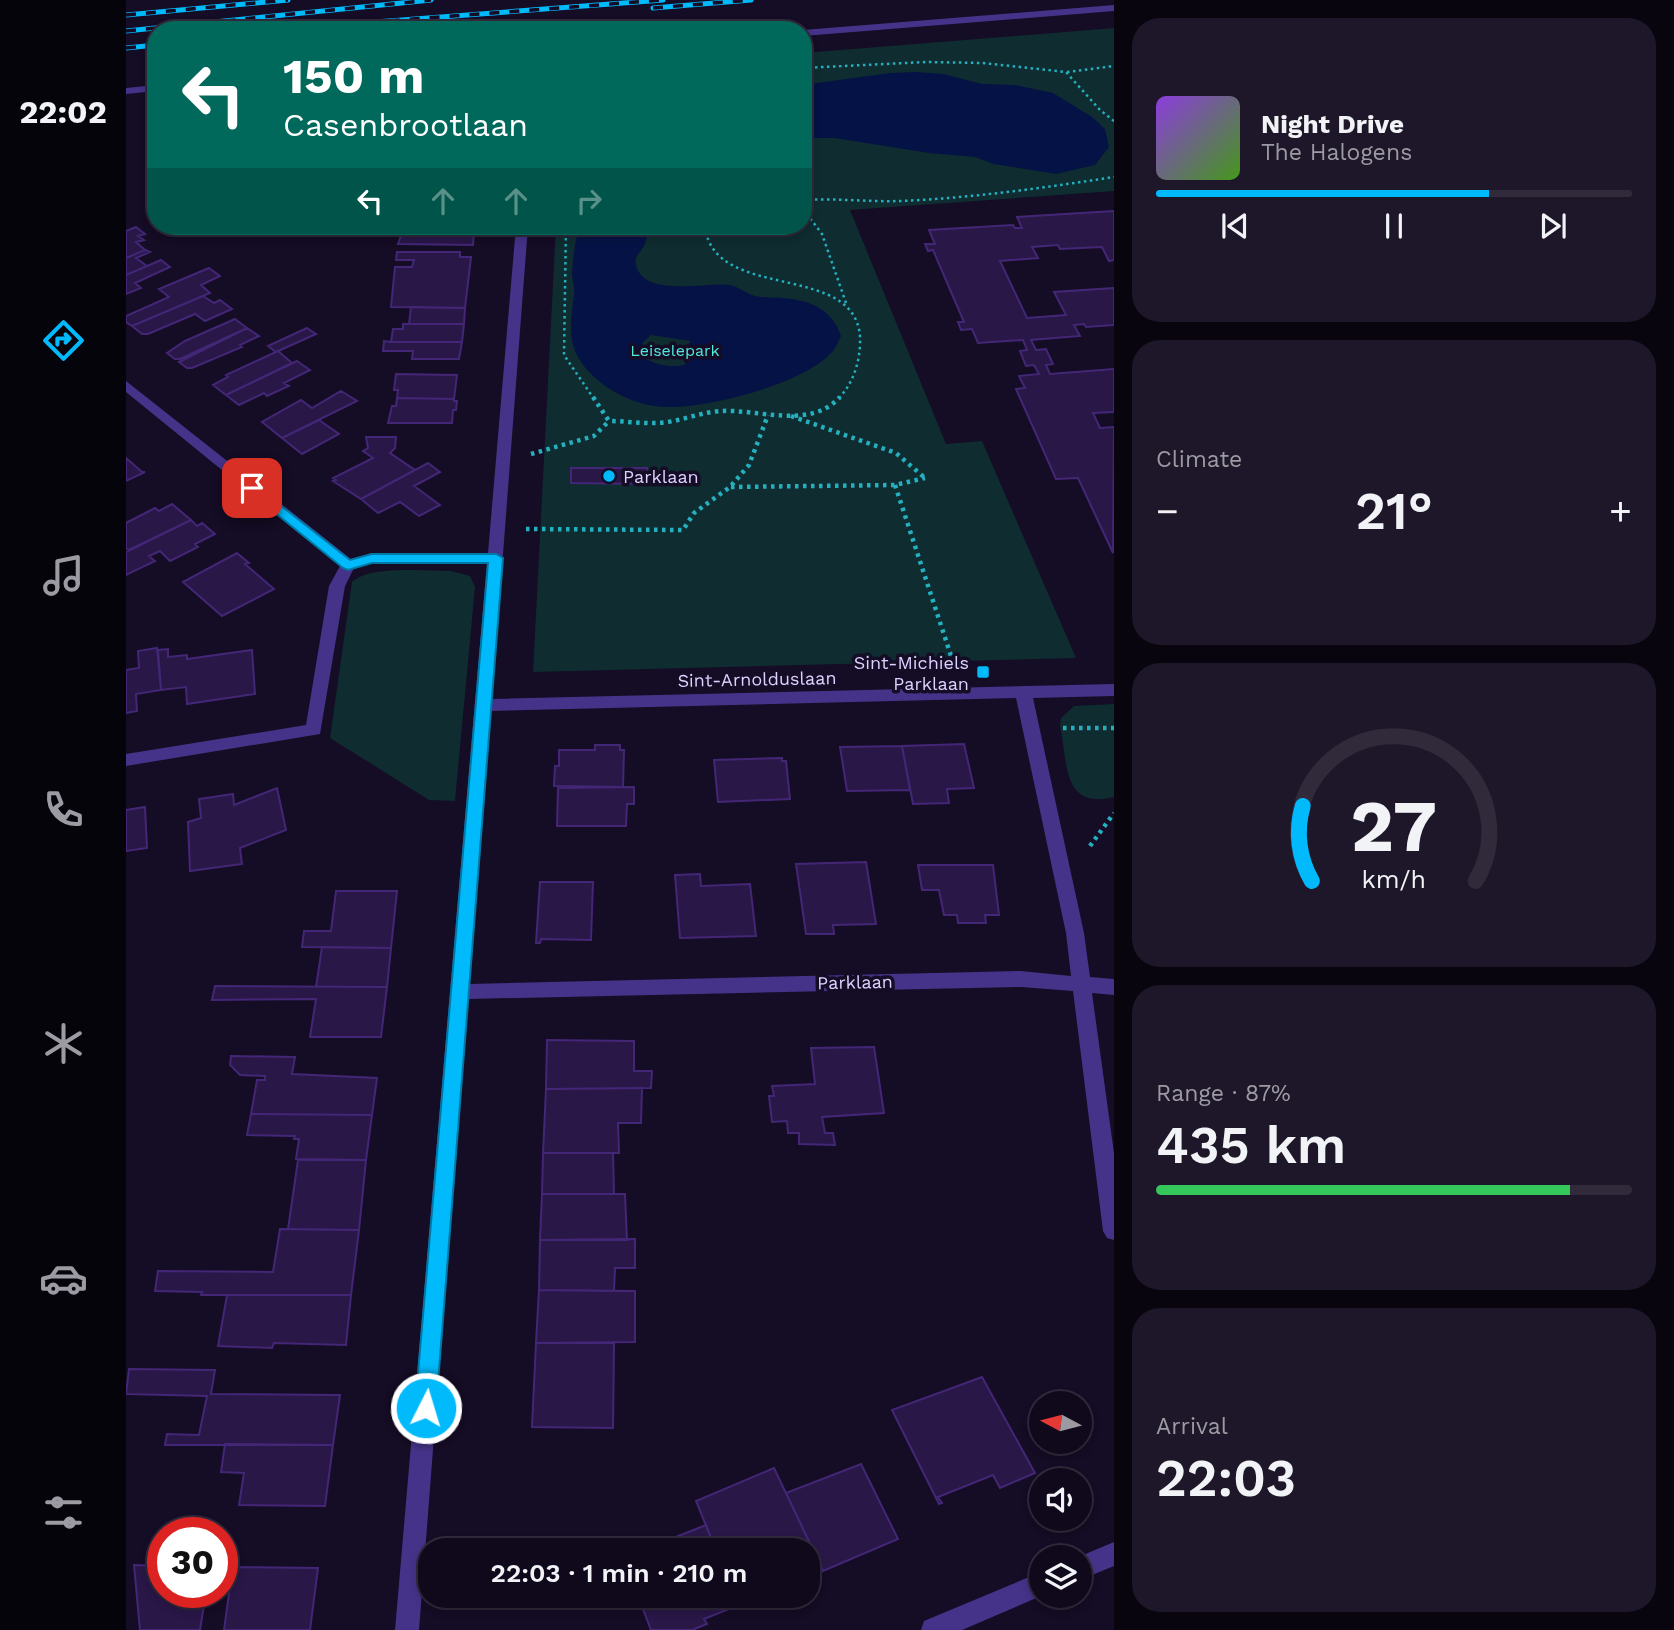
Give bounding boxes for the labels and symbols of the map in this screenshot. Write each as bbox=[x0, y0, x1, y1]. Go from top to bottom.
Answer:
park label: Leiselepark bbox=[630, 341, 720, 360]
pin bbox=[222, 458, 282, 518]
place label: Parklaan bbox=[623, 466, 699, 487]
marker: Parklaan bbox=[601, 468, 617, 484]
place label: Sint-Michiels Parklaan bbox=[854, 652, 969, 694]
marker: Sint-Michiels Parklaan bbox=[975, 664, 991, 680]
street label: Sint-Arnolduslaan bbox=[677, 667, 837, 691]
street label: Parklaan bbox=[817, 971, 893, 993]
position arrow bbox=[389, 1371, 463, 1445]
north arrow bbox=[1029, 1391, 1092, 1454]
speed limit sign: 30 bbox=[147, 1517, 238, 1608]

